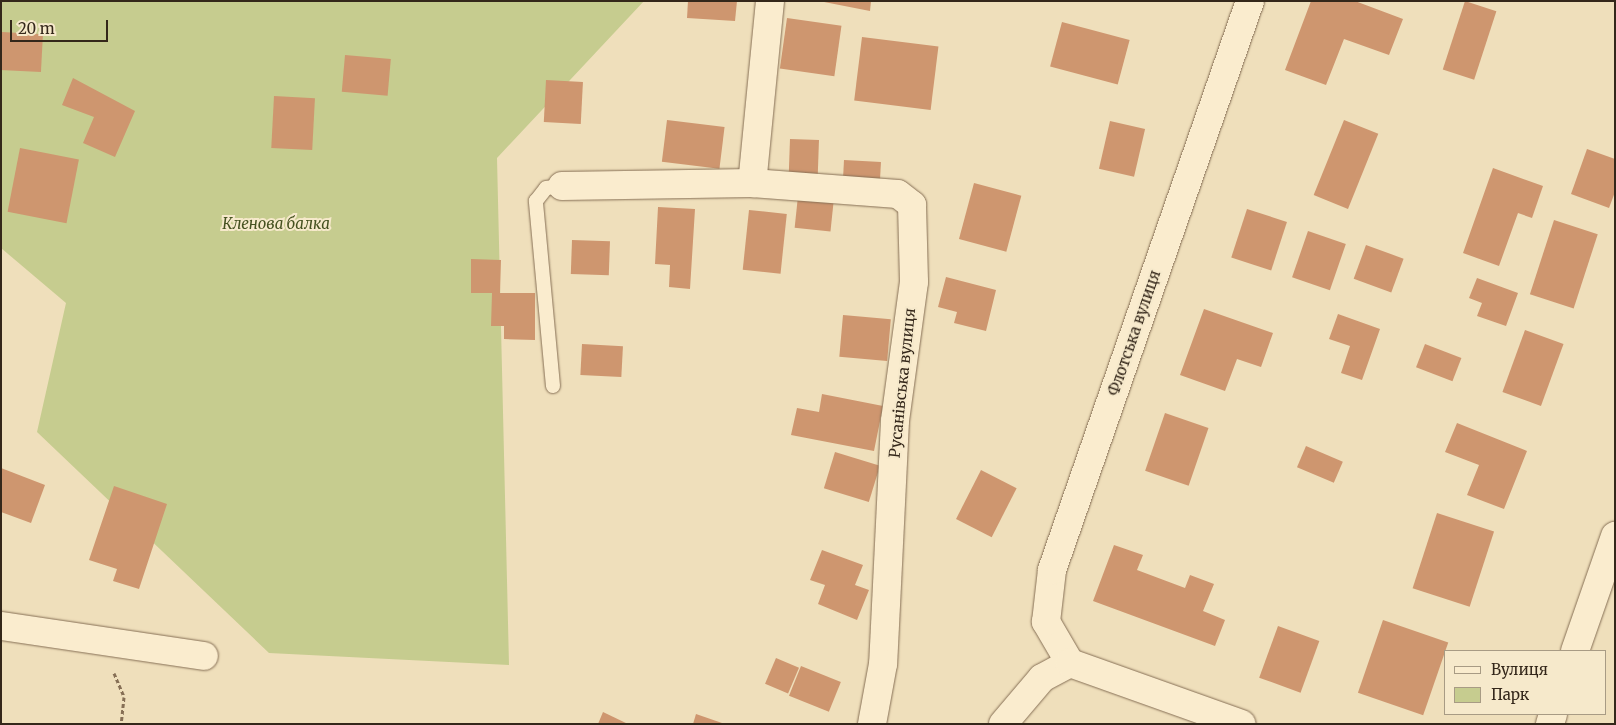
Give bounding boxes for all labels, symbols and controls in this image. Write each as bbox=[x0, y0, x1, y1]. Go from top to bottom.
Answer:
scale bar bbox=[12, 10, 110, 42]
text: 20 m bbox=[18, 19, 55, 38]
park label: Кленова балка bbox=[222, 215, 330, 233]
street label: Флотська вулиця bbox=[1104, 268, 1164, 398]
street label: Русанівська вулиця bbox=[885, 307, 919, 459]
legend bbox=[1444, 650, 1606, 715]
text: Вулиця bbox=[1491, 660, 1548, 679]
text: Парк bbox=[1491, 685, 1529, 704]

